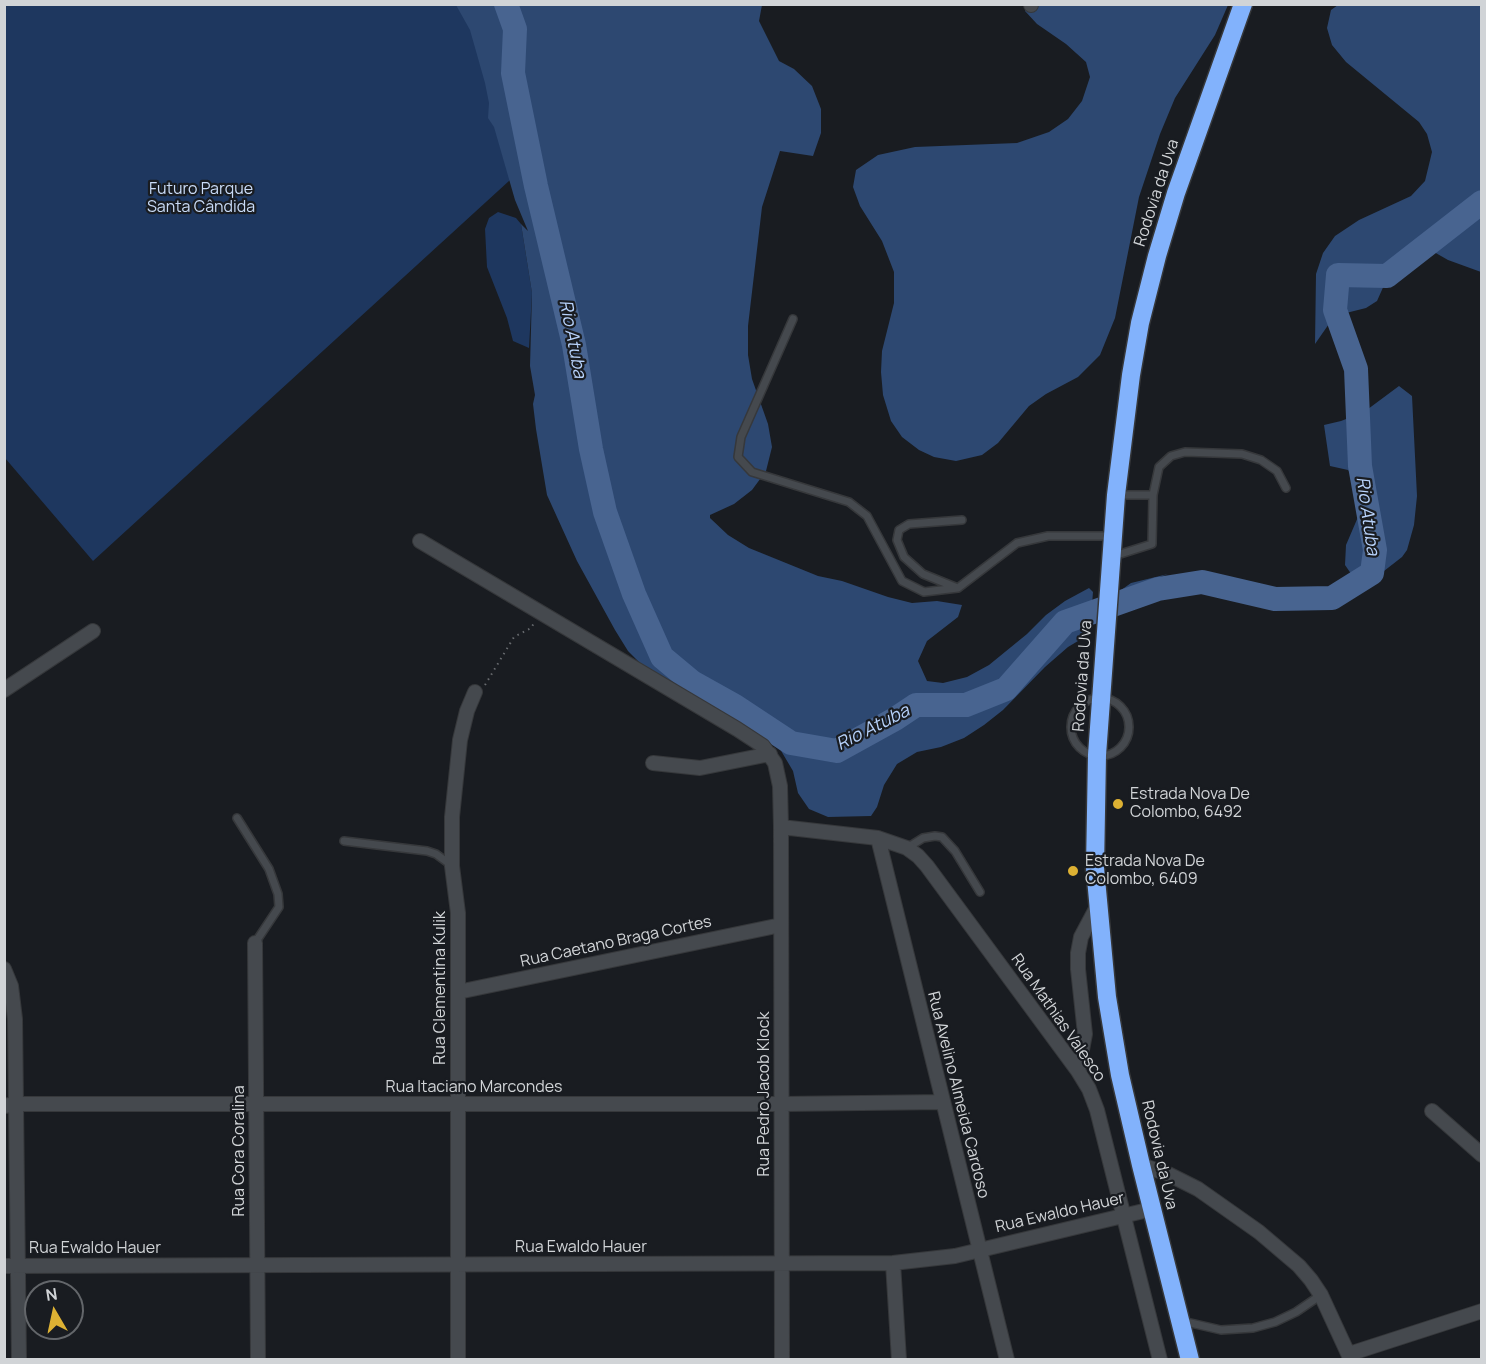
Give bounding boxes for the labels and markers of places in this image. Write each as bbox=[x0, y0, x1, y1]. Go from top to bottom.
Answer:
place label: Estrada Nova De Colombo, 6492 bbox=[1130, 785, 1250, 823]
marker: Estrada Nova De Colombo, 6492 bbox=[1111, 797, 1125, 811]
place label: Estrada Nova De Colombo, 6409 bbox=[1085, 852, 1205, 890]
marker: Estrada Nova De Colombo, 6409 bbox=[1066, 864, 1080, 878]

